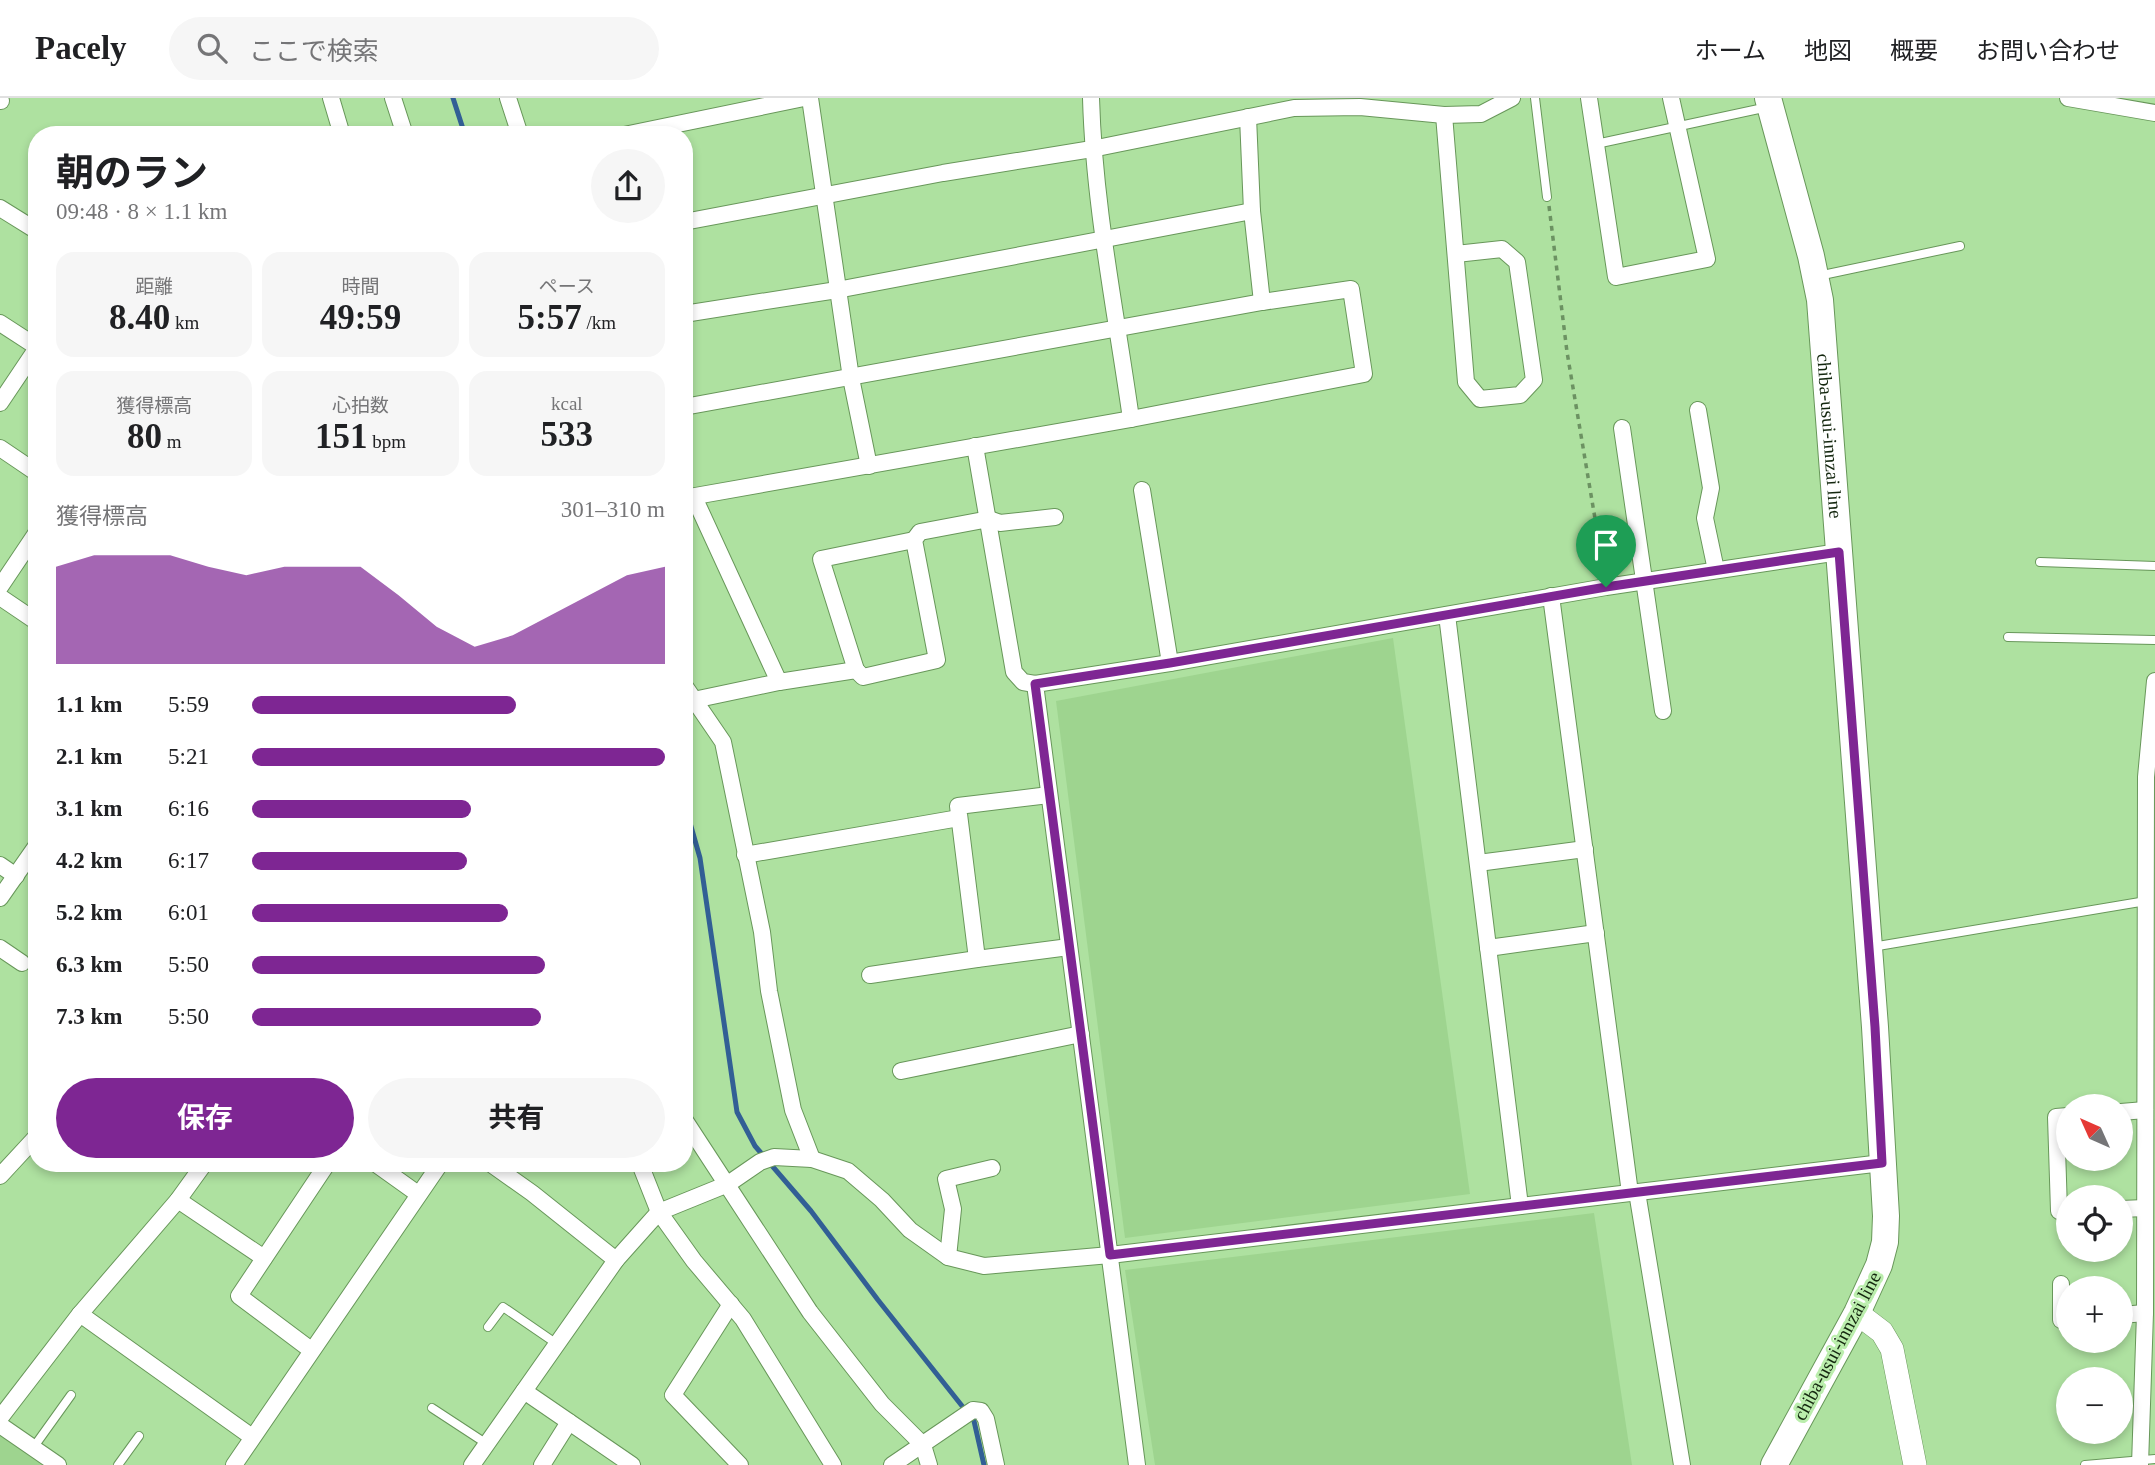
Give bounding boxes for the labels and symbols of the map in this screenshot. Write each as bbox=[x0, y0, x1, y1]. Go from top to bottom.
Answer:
street label: chiba-usui-innzai line bbox=[1814, 353, 1847, 519]
pin bbox=[1576, 515, 1636, 587]
north arrow bbox=[2056, 1094, 2133, 1171]
street label: chiba-usui-innzai line bbox=[1789, 1268, 1885, 1424]

